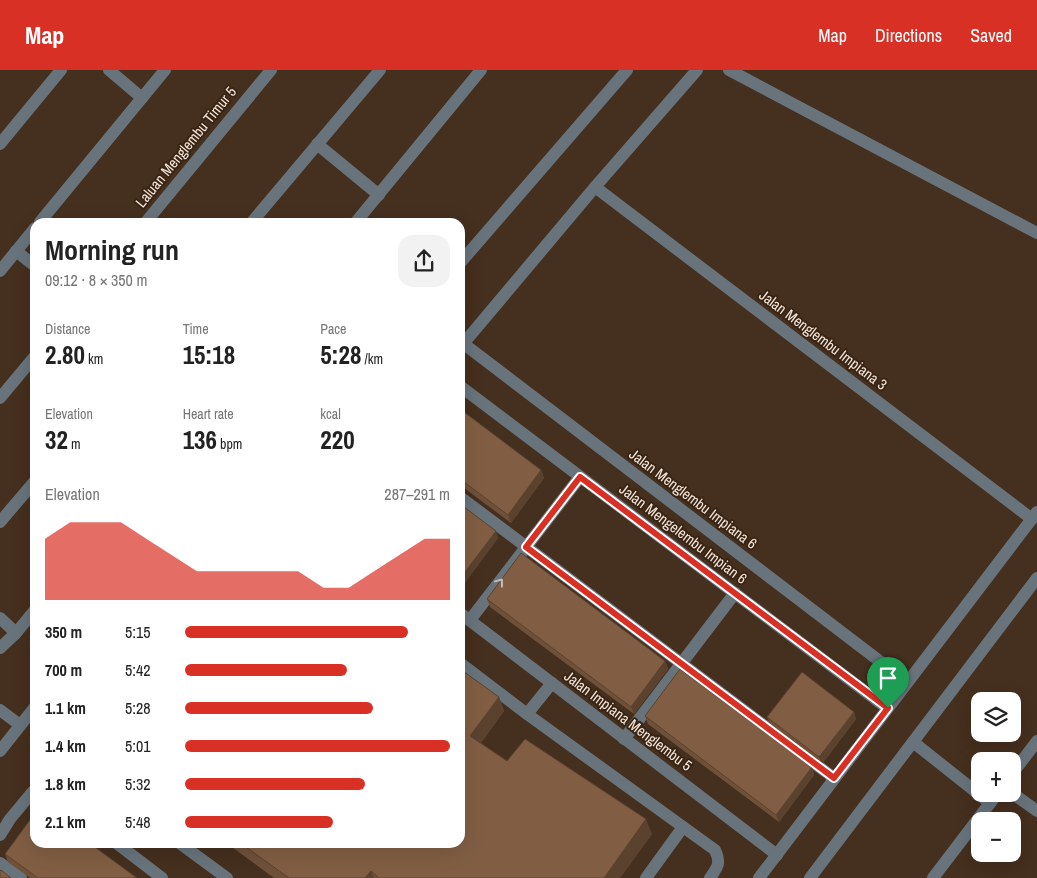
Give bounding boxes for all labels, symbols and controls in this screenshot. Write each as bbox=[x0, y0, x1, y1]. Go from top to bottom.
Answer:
text: Map bbox=[25, 19, 64, 51]
text: Map bbox=[818, 23, 847, 48]
text: Directions bbox=[875, 23, 942, 48]
text: Saved bbox=[970, 23, 1012, 48]
street label: Laluan Menglembu Timur 5 bbox=[130, 82, 241, 212]
text: Morning run bbox=[45, 231, 179, 269]
button: share bbox=[398, 235, 450, 287]
text: 09:12 · 8 × 350 m bbox=[45, 269, 148, 291]
street label: Jalan Menglembu Impiana 3 bbox=[755, 285, 892, 395]
text: Distance bbox=[45, 320, 90, 338]
text: Time bbox=[183, 320, 209, 338]
text: Pace bbox=[320, 320, 347, 338]
text: 2.80 bbox=[45, 338, 85, 372]
text: 15:18 bbox=[183, 338, 235, 372]
text: 5:28 bbox=[320, 338, 361, 372]
text: km bbox=[85, 350, 103, 368]
text: /km bbox=[361, 350, 383, 368]
text: Elevation bbox=[45, 405, 93, 423]
text: Heart rate bbox=[183, 405, 234, 423]
text: kcal bbox=[320, 405, 341, 423]
text: 32 bbox=[45, 423, 68, 457]
text: 136 bbox=[183, 423, 217, 457]
text: 220 bbox=[320, 423, 355, 457]
text: m bbox=[68, 435, 81, 453]
text: bpm bbox=[217, 435, 242, 453]
street label: Jalan Menglembu Impiana 6 bbox=[625, 444, 762, 554]
street label: Jalan Mengelembu Impian 6 bbox=[615, 479, 752, 589]
text: Elevation bbox=[45, 483, 100, 505]
text: 287–291 m bbox=[384, 483, 450, 505]
one-way arrow bbox=[494, 578, 503, 587]
text: 350 m bbox=[45, 621, 82, 643]
text: 5:15 bbox=[125, 621, 151, 643]
pin bbox=[867, 657, 909, 708]
text: 700 m bbox=[45, 659, 82, 681]
text: 5:42 bbox=[125, 659, 151, 681]
icon: arrive bbox=[874, 664, 902, 692]
street label: Jalan Impiana Menglembu 5 bbox=[560, 666, 697, 776]
map controls bbox=[971, 692, 1021, 862]
button: layers bbox=[971, 692, 1021, 742]
text: 1.1 km bbox=[45, 697, 86, 719]
text: 5:28 bbox=[125, 697, 151, 719]
text: 1.4 km bbox=[45, 735, 86, 757]
text: 5:01 bbox=[125, 735, 151, 757]
button: + bbox=[971, 752, 1021, 802]
text: 1.8 km bbox=[45, 773, 86, 795]
text: 5:32 bbox=[125, 773, 151, 795]
text: 2.1 km bbox=[45, 811, 86, 833]
text: 5:48 bbox=[125, 811, 151, 833]
button: − bbox=[971, 812, 1021, 862]

